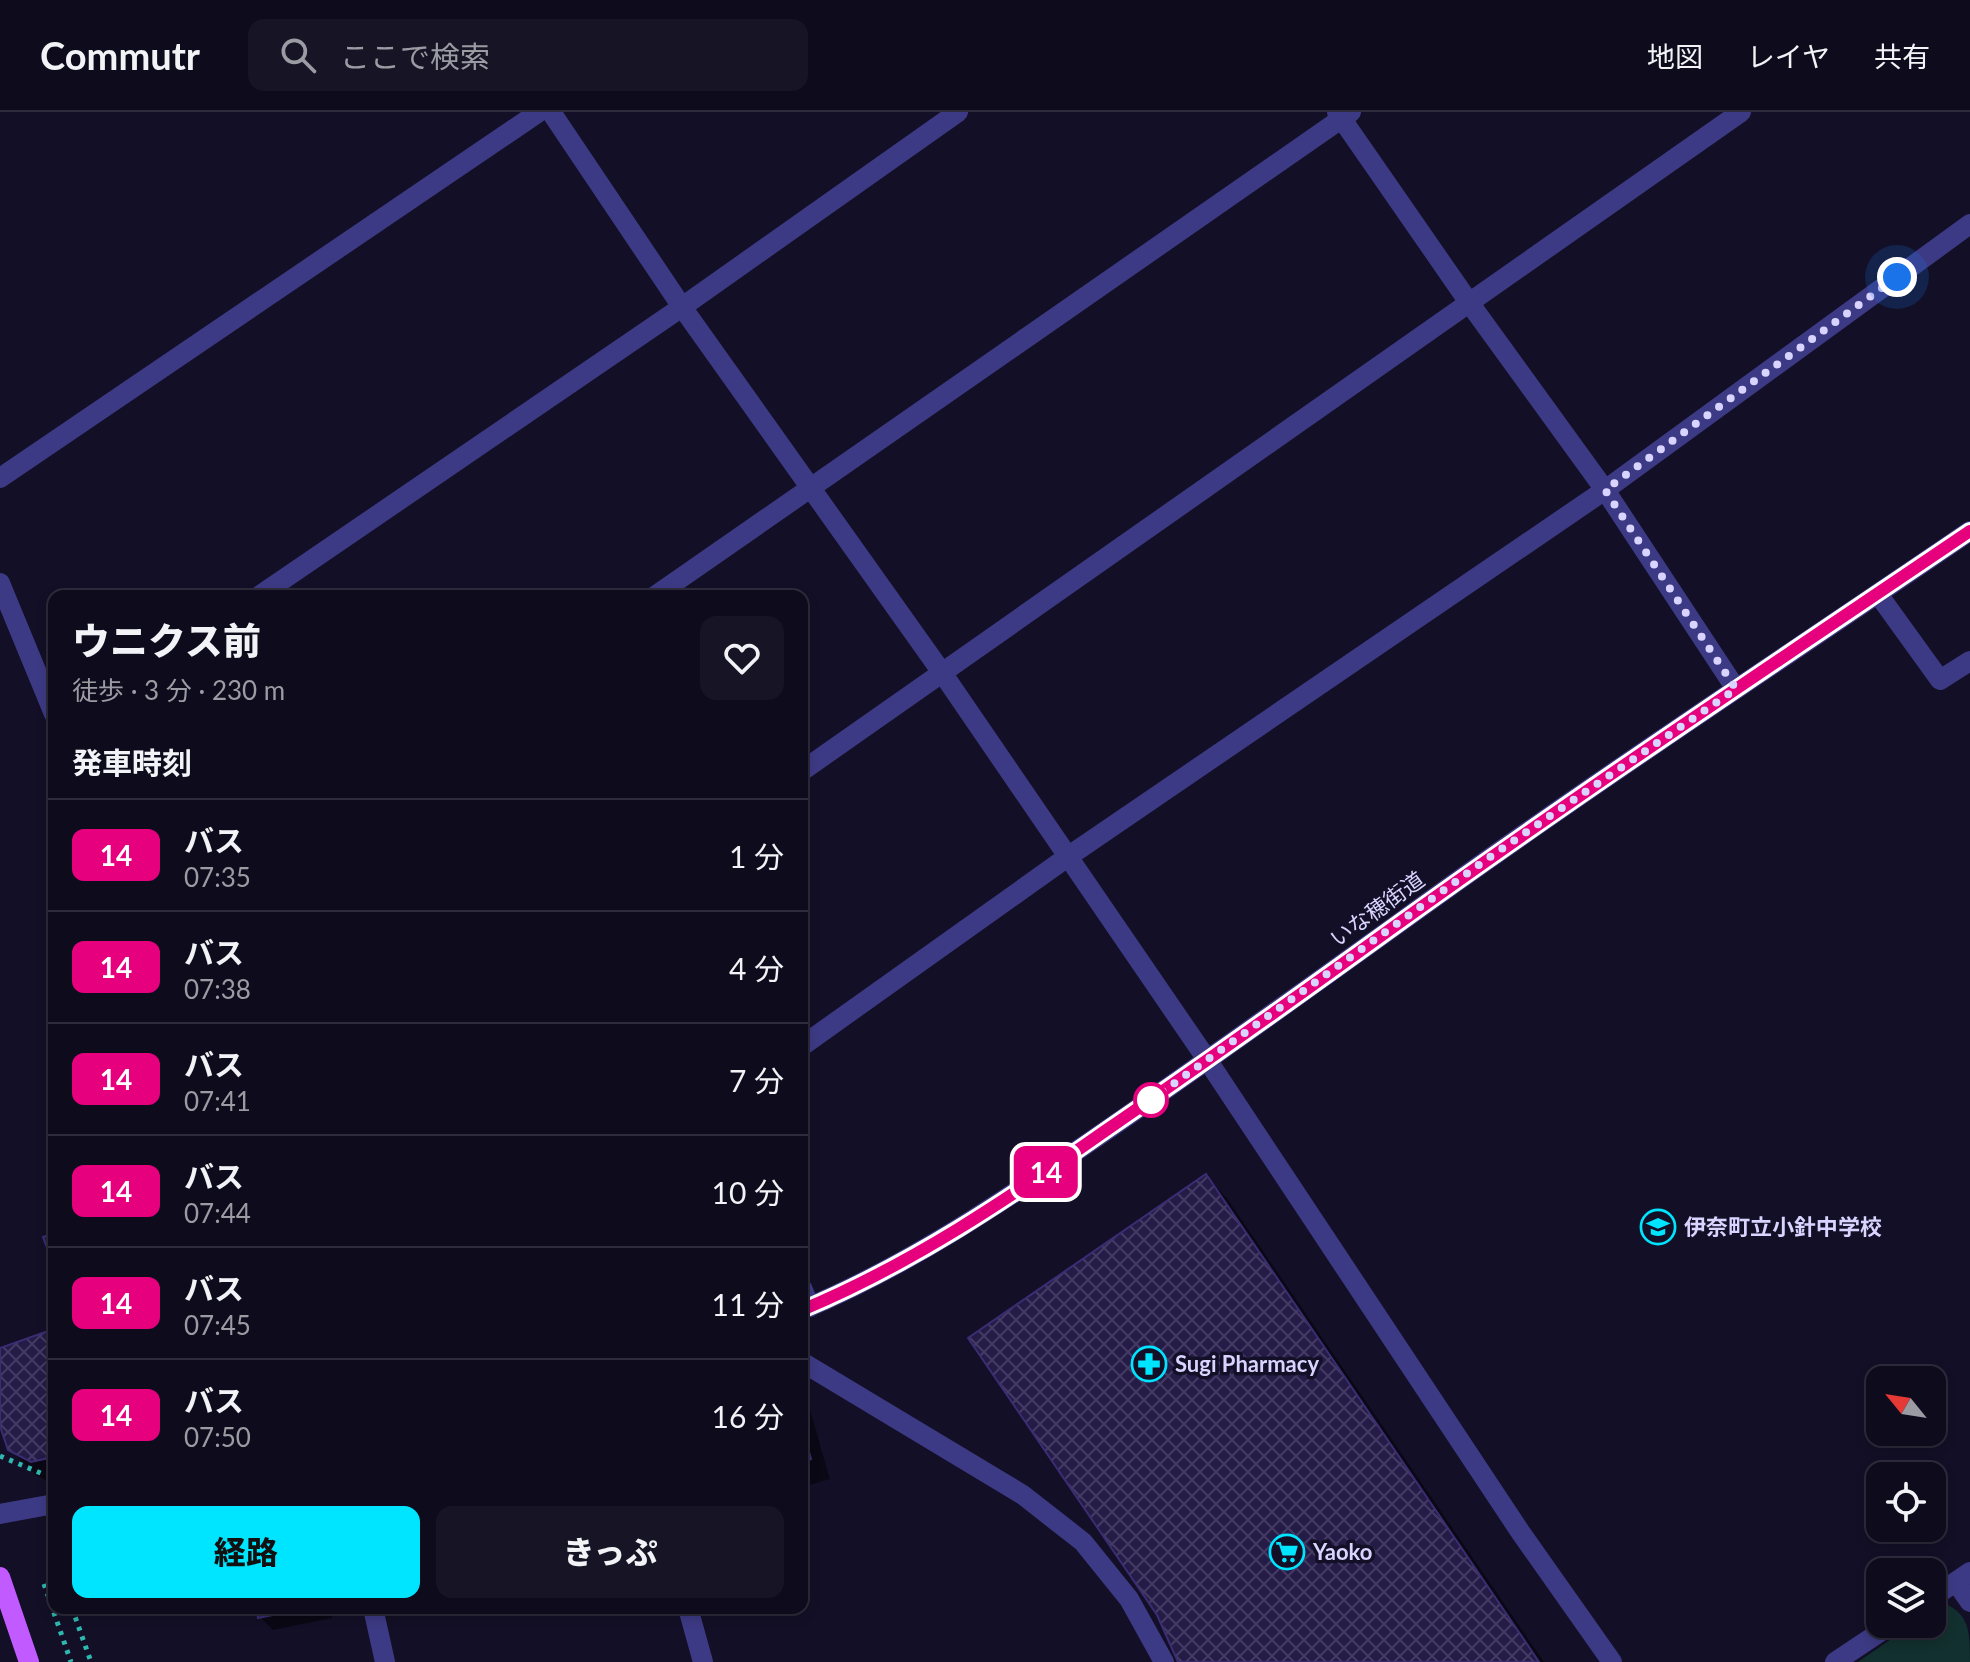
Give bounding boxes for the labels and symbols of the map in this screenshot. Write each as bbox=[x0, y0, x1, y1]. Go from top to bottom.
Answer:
your location bbox=[1877, 257, 1917, 297]
street label: いな穂街道 bbox=[1324, 865, 1429, 952]
unlabelled marker bbox=[1134, 1083, 1168, 1117]
line badge: 14 bbox=[1010, 1146, 1082, 1198]
school or university icon: 伊奈町立小針中学校 bbox=[1639, 1208, 1677, 1246]
place label: 伊奈町立小針中学校 bbox=[1684, 1213, 1882, 1240]
pharmacy icon: Sugi Pharmacy bbox=[1130, 1345, 1168, 1383]
place label: Sugi Pharmacy bbox=[1175, 1350, 1319, 1377]
north arrow bbox=[1866, 1366, 1946, 1446]
supermarket icon: Yaoko bbox=[1268, 1533, 1306, 1571]
place label: Yaoko bbox=[1312, 1538, 1372, 1565]

